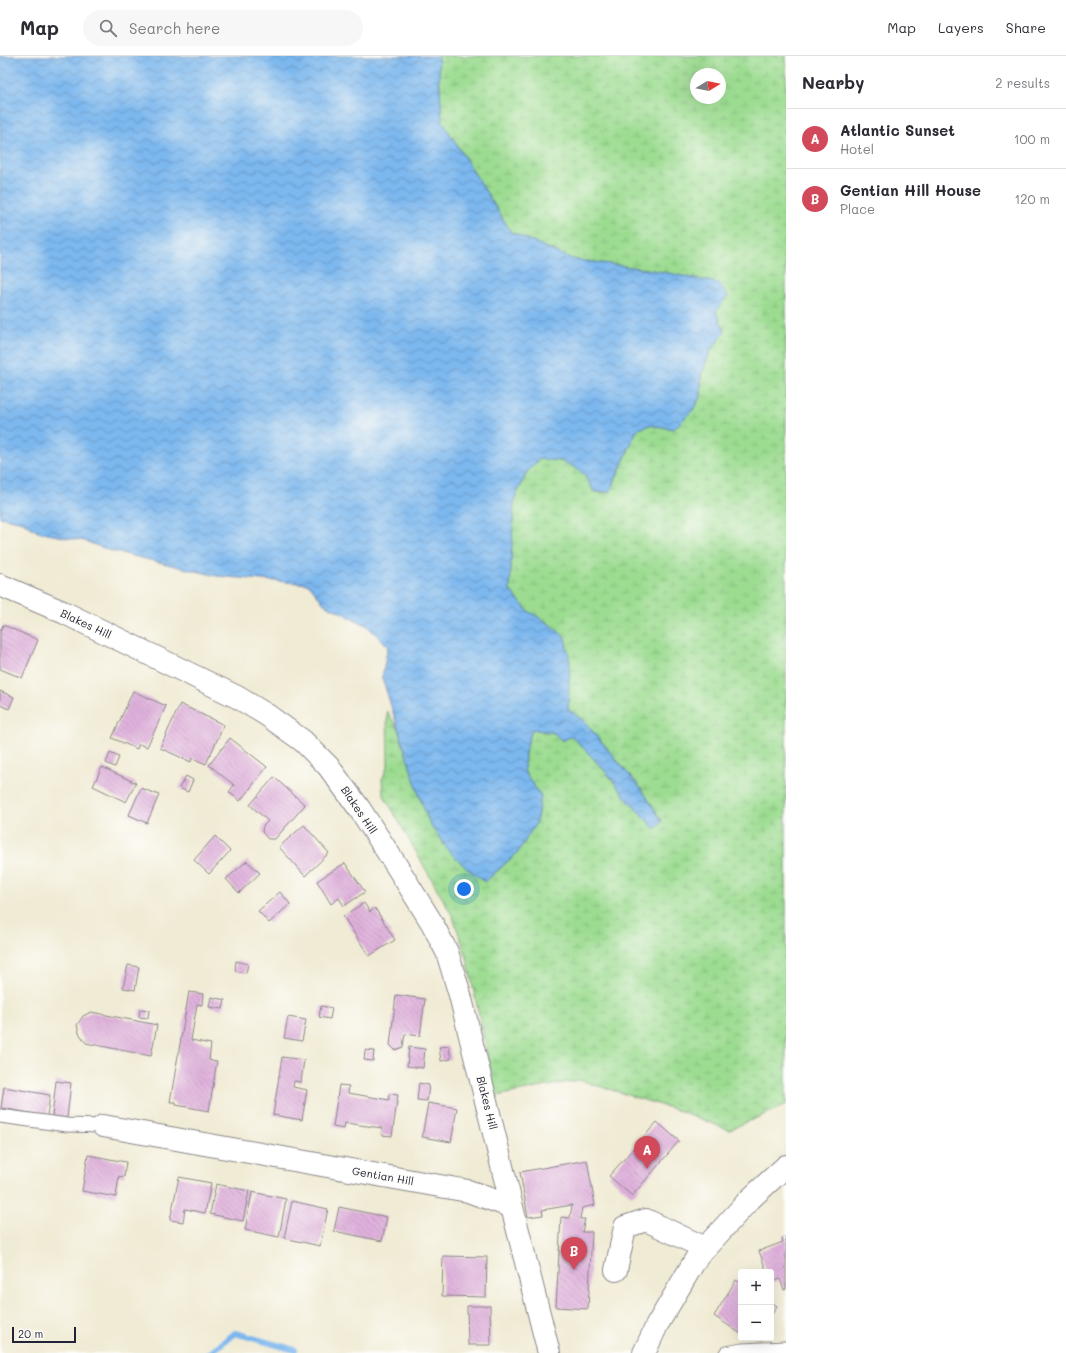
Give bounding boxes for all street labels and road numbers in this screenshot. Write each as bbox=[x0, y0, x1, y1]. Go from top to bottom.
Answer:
street label: Blakes Hill bbox=[58, 605, 114, 642]
street label: Blakes Hill bbox=[338, 783, 381, 837]
street label: Blakes Hill bbox=[474, 1075, 501, 1131]
street label: Gentian Hill bbox=[351, 1163, 415, 1188]

